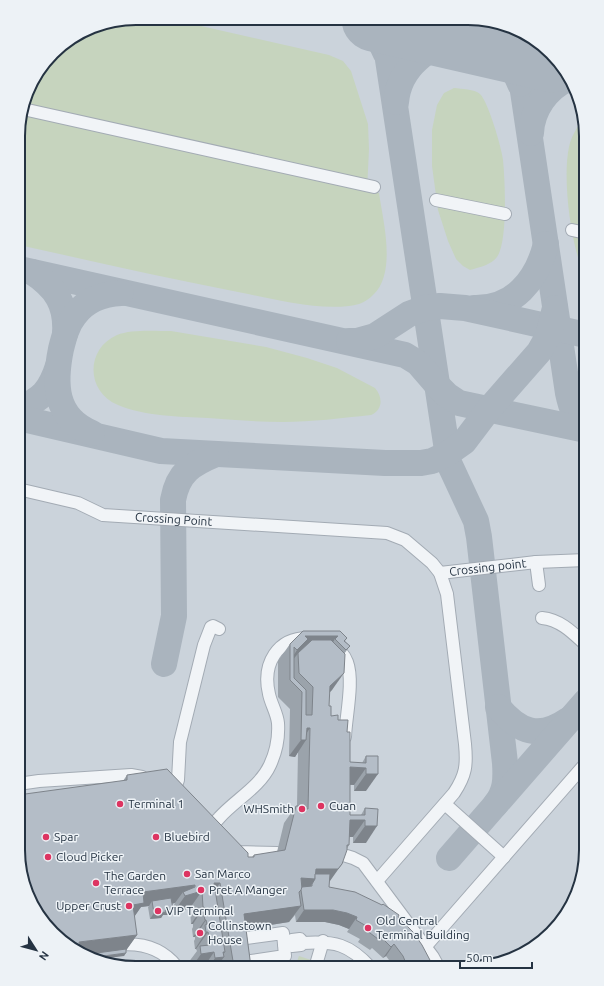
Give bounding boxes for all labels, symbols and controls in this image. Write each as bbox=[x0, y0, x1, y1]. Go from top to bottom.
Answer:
street label: Crossing Point bbox=[135, 510, 213, 528]
street label: Crossing point bbox=[448, 556, 527, 578]
place label: Terminal 1 bbox=[128, 797, 184, 810]
marker: Terminal 1 bbox=[115, 799, 125, 809]
place label: Cuan bbox=[329, 799, 356, 812]
marker: Cuan bbox=[316, 801, 326, 811]
place label: WHSmith bbox=[243, 802, 294, 815]
marker: WHSmith bbox=[297, 804, 307, 814]
place label: Spar bbox=[54, 830, 78, 843]
place label: Bluebird bbox=[164, 830, 210, 843]
marker: Spar bbox=[41, 832, 51, 842]
marker: Bluebird bbox=[151, 832, 161, 842]
place label: Cloud Picker bbox=[56, 850, 123, 863]
marker: Cloud Picker bbox=[43, 852, 53, 862]
place label: San Marco bbox=[195, 867, 251, 880]
place label: The Garden Terrace bbox=[104, 869, 166, 896]
marker: San Marco bbox=[182, 869, 192, 879]
marker: The Garden Terrace bbox=[91, 878, 101, 888]
place label: Pret A Manger bbox=[209, 883, 287, 896]
marker: Pret A Manger bbox=[196, 885, 206, 895]
place label: Upper Crust bbox=[56, 899, 121, 912]
marker: Upper Crust bbox=[124, 901, 134, 911]
place label: VIP Terminal bbox=[166, 904, 233, 917]
marker: VIP Terminal bbox=[153, 906, 163, 916]
place label: Old Central Terminal Building bbox=[376, 914, 470, 941]
place label: Collinstown House bbox=[208, 919, 272, 946]
marker: Old Central Terminal Building bbox=[363, 923, 373, 933]
marker: Collinstown House bbox=[195, 928, 205, 938]
north arrow bbox=[16, 930, 56, 970]
scale bar bbox=[460, 944, 532, 970]
text: N bbox=[37, 949, 51, 963]
text: 50 m bbox=[466, 951, 493, 964]

